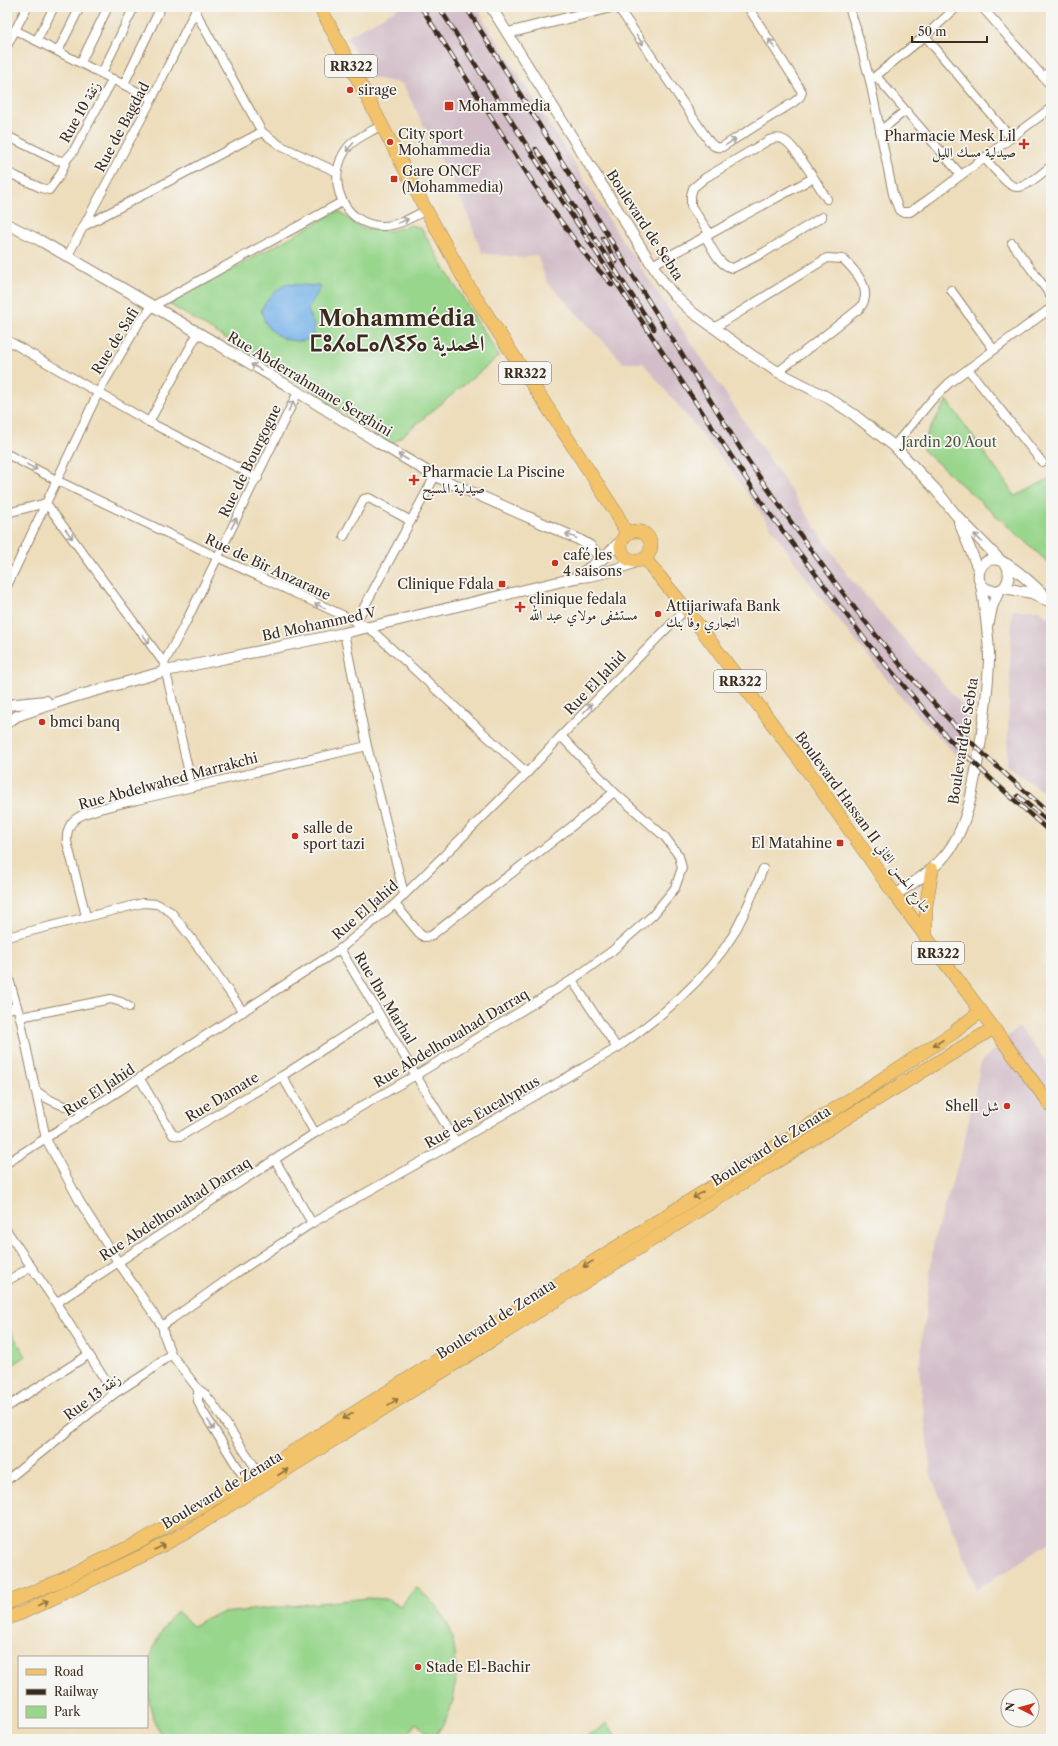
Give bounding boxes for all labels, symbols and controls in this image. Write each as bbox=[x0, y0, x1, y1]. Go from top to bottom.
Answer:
scale bar bbox=[912, 18, 987, 44]
text: 50 m bbox=[918, 24, 947, 39]
one-way arrow bbox=[636, 34, 644, 46]
one-way arrow bbox=[768, 39, 776, 50]
road number: RR322 bbox=[325, 55, 377, 77]
street label: Rue 10 زنقة bbox=[56, 78, 104, 146]
street label: Rue de Bagdad bbox=[91, 78, 154, 175]
place label: sirage bbox=[358, 81, 397, 99]
marker: sirage bbox=[345, 85, 355, 95]
place label: Mohammedia bbox=[458, 97, 551, 115]
marker: Mohammedia bbox=[443, 100, 455, 112]
place label: City sport Mohammedia bbox=[398, 125, 491, 159]
place label: Pharmacie Mesk Lil صيدلية مسك الليل bbox=[884, 127, 1016, 163]
marker: City sport Mohammedia bbox=[385, 137, 395, 147]
one-way arrow bbox=[725, 137, 737, 145]
marker: Pharmacie Mesk Lil صيدلية مسك الليل bbox=[1019, 139, 1029, 149]
one-way arrow bbox=[345, 142, 354, 152]
place label: Gare ONCF (Mohammedia) bbox=[402, 162, 503, 196]
street label: Boulevard de Sebta bbox=[602, 166, 688, 284]
marker: Gare ONCF (Mohammedia) bbox=[389, 174, 399, 184]
one-way arrow bbox=[397, 217, 409, 225]
street label: Rue de Safi bbox=[87, 304, 143, 378]
district label: Mohammédia ⵎⵓⵃⴰⵎⴰⴷⵉⵢⴰ المحمدية bbox=[309, 305, 485, 357]
street label: Rue Abderrahmane Serghini bbox=[224, 328, 396, 440]
one-way arrow bbox=[250, 362, 262, 370]
road number: RR322 bbox=[499, 362, 551, 384]
one-way arrow bbox=[288, 400, 295, 412]
street label: Rue de Bourgogne bbox=[215, 402, 285, 520]
park label: Jardin 20 Aout bbox=[899, 433, 997, 451]
one-way arrow bbox=[397, 452, 409, 460]
place label: Pharmacie La Piscine صيدلية المسبح bbox=[422, 463, 565, 501]
one-way arrow bbox=[25, 464, 37, 471]
marker: Pharmacie La Piscine صيدلية المسبح bbox=[409, 475, 419, 485]
one-way arrow bbox=[231, 517, 239, 529]
one-way arrow bbox=[65, 529, 73, 540]
street label: Rue de Bir Anzarane bbox=[202, 530, 334, 604]
one-way arrow bbox=[565, 531, 577, 539]
one-way arrow bbox=[974, 533, 983, 543]
place label: café les 4 saisons bbox=[563, 546, 622, 580]
marker: café les 4 saisons bbox=[550, 558, 560, 568]
place label: Clinique Fdala bbox=[397, 575, 495, 593]
marker: Clinique Fdala bbox=[497, 579, 507, 589]
place label: clinique fedala مستشفى مولاي عبد الله bbox=[529, 590, 638, 627]
place label: Attijariwafa Bank التجاري وفا بنك bbox=[665, 597, 781, 634]
marker: clinique fedala مستشفى مولاي عبد الله bbox=[514, 601, 526, 613]
one-way arrow bbox=[314, 602, 326, 609]
street label: Bd Mohammed V bbox=[260, 603, 379, 645]
marker: Attijariwafa Bank التجاري وفا بنك bbox=[653, 609, 663, 619]
one-way arrow bbox=[142, 634, 150, 645]
street label: Rue El Jahid bbox=[560, 647, 630, 719]
road number: RR322 bbox=[714, 670, 766, 692]
street label: Boulevard de Sebta bbox=[944, 676, 982, 806]
one-way arrow bbox=[584, 703, 593, 713]
place label: bmci banq bbox=[50, 713, 120, 731]
marker: bmci banq bbox=[37, 717, 47, 727]
street label: Boulevard Hassan II شارع الحسن الثاني bbox=[789, 728, 935, 918]
street label: Rue Abdelwahed Marrakchi bbox=[76, 748, 260, 814]
place label: salle de sport tazi bbox=[303, 819, 365, 853]
marker: salle de sport tazi bbox=[290, 831, 300, 841]
place label: El Matahine bbox=[751, 834, 832, 852]
marker: El Matahine bbox=[835, 838, 845, 848]
street label: Rue El Jahid bbox=[328, 876, 402, 944]
road number: RR322 bbox=[912, 942, 964, 964]
street label: Rue Ibn Marhal bbox=[350, 949, 420, 1047]
street label: Rue Abdelhouahad Darraq bbox=[370, 984, 532, 1091]
one-way arrow bbox=[933, 1039, 944, 1047]
street label: Rue El Jahid bbox=[60, 1060, 139, 1120]
street label: Rue Damate bbox=[182, 1068, 262, 1126]
street label: Rue des Eucalyptus bbox=[421, 1072, 543, 1152]
place label: Shell شل bbox=[945, 1097, 999, 1117]
marker: Shell شل bbox=[1002, 1101, 1012, 1111]
street label: Boulevard de Zenata bbox=[708, 1102, 834, 1190]
street label: Rue Abdelhouahad Darraq bbox=[96, 1153, 255, 1265]
one-way arrow bbox=[693, 1191, 704, 1199]
one-way arrow bbox=[583, 1260, 594, 1268]
street label: Boulevard de Zenata bbox=[433, 1275, 559, 1363]
street label: Rue 13 زنقة bbox=[60, 1370, 124, 1424]
one-way arrow bbox=[387, 1398, 399, 1406]
one-way arrow bbox=[343, 1412, 354, 1420]
one-way arrow bbox=[208, 1419, 216, 1431]
street label: Boulevard de Zenata bbox=[159, 1447, 286, 1533]
one-way arrow bbox=[277, 1468, 288, 1476]
one-way arrow bbox=[154, 1542, 166, 1550]
one-way arrow bbox=[37, 1599, 49, 1606]
legend bbox=[18, 1656, 148, 1728]
place label: Stade El-Bachir bbox=[426, 1658, 530, 1676]
marker: Stade El-Bachir bbox=[413, 1662, 423, 1672]
text: Road bbox=[54, 1664, 84, 1679]
text: Railway bbox=[54, 1684, 99, 1699]
north arrow bbox=[1000, 1688, 1040, 1728]
text: N bbox=[1003, 1701, 1018, 1712]
text: Park bbox=[54, 1704, 81, 1719]

